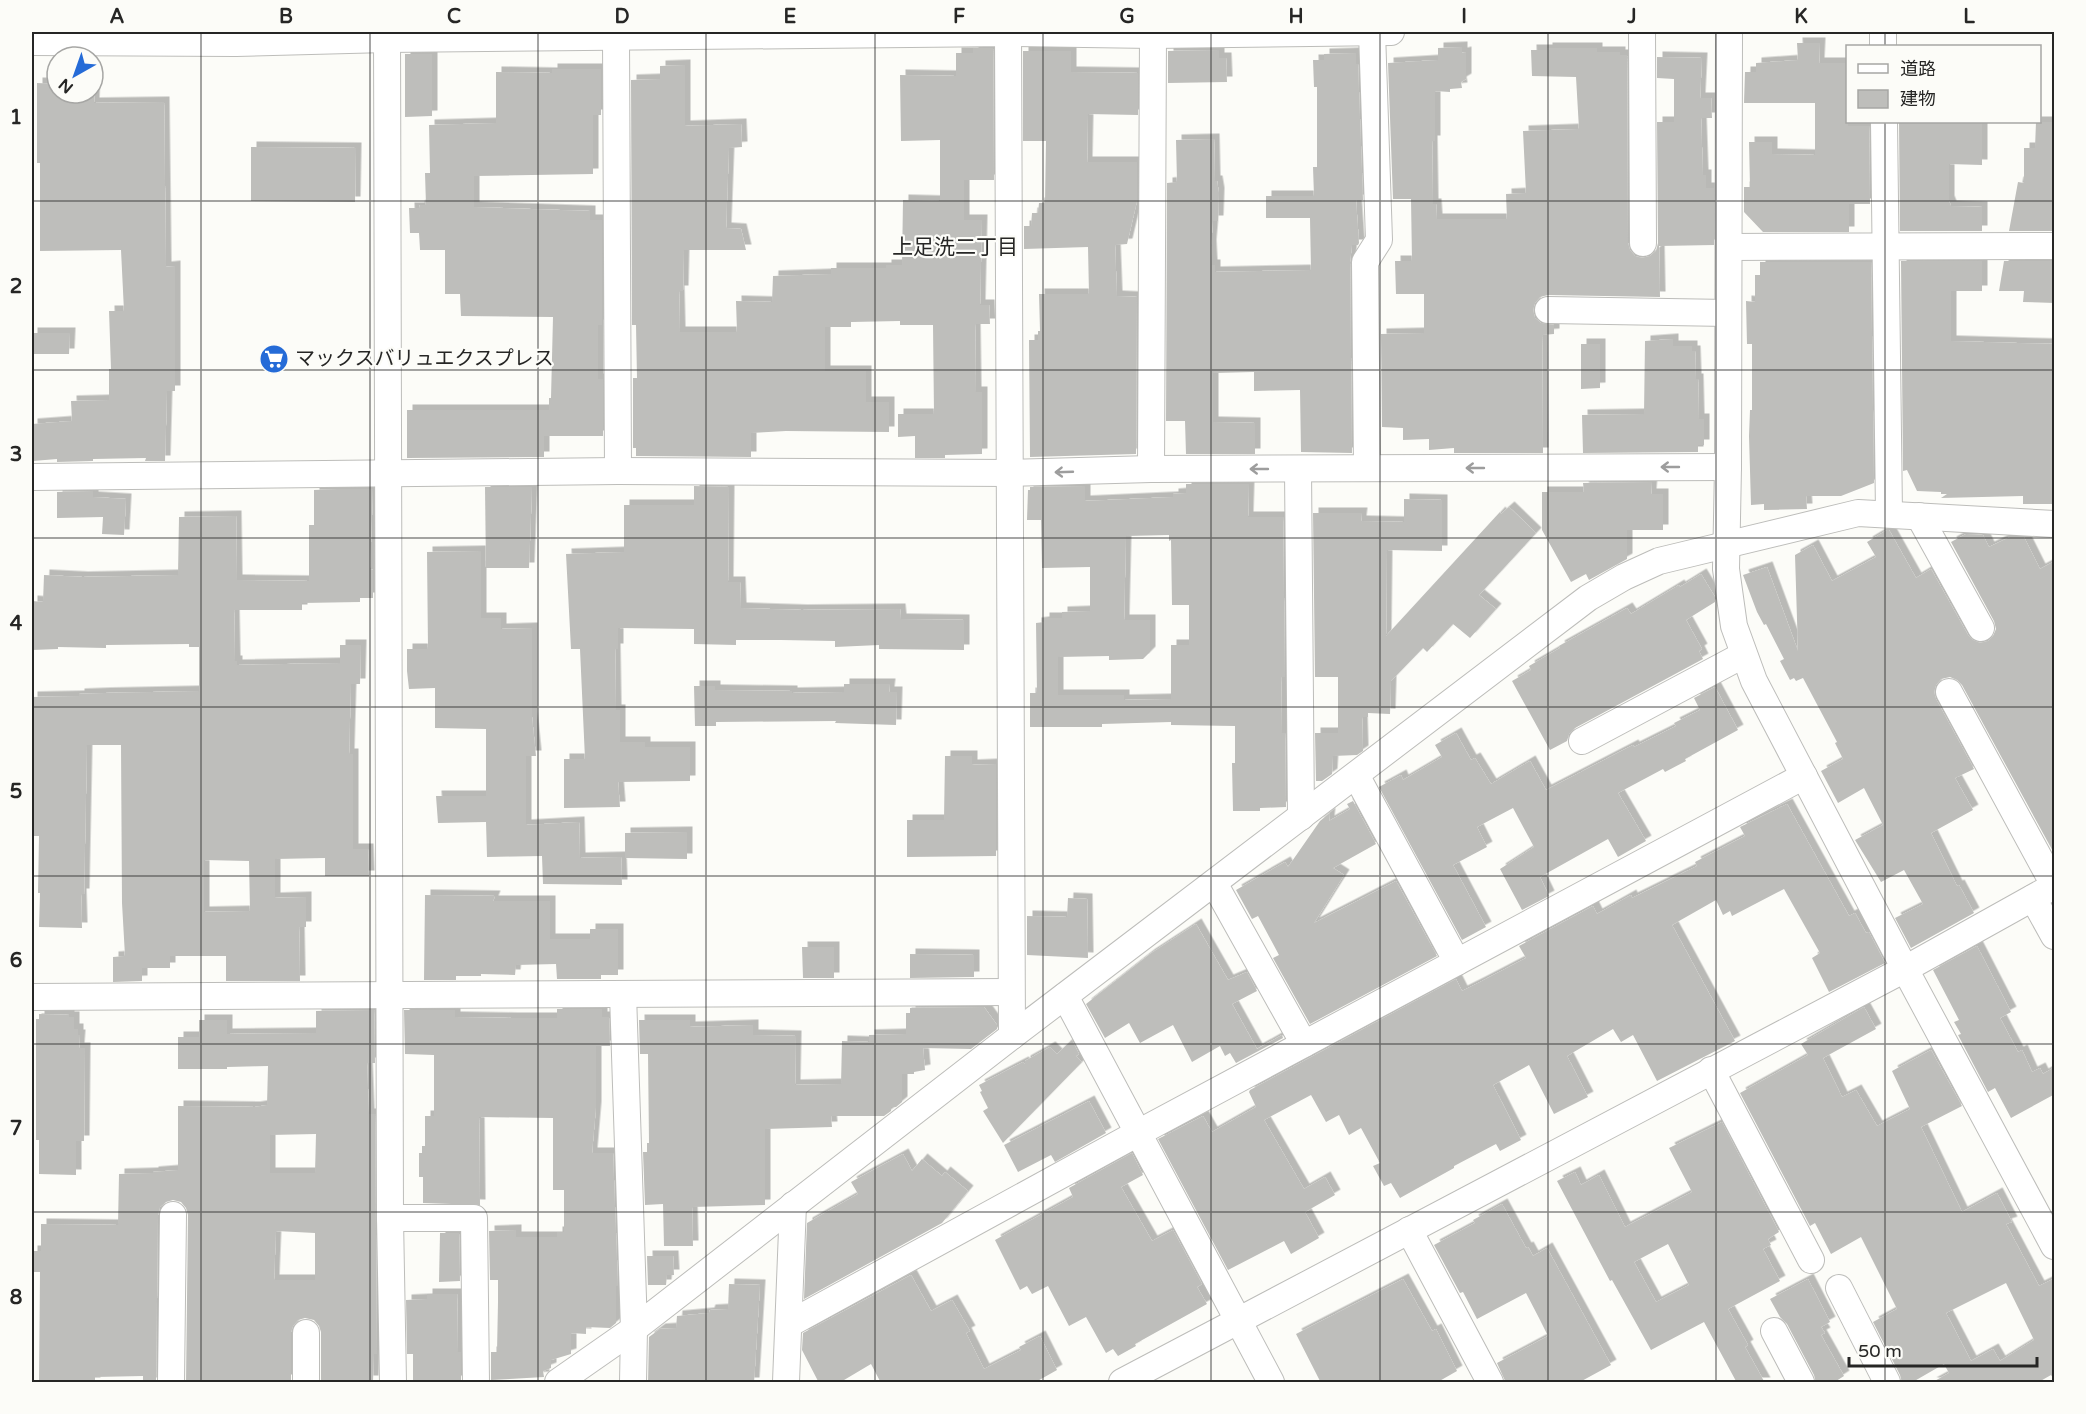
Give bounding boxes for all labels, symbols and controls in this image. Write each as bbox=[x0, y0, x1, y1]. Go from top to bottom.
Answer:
text: A bbox=[110, 5, 125, 29]
text: B bbox=[279, 5, 293, 29]
text: C bbox=[447, 5, 461, 29]
text: D bbox=[614, 5, 630, 29]
text: E bbox=[784, 5, 797, 29]
text: F bbox=[953, 5, 965, 29]
text: G bbox=[1119, 5, 1135, 29]
text: H bbox=[1288, 5, 1304, 29]
text: I bbox=[1461, 5, 1467, 29]
text: J bbox=[1626, 5, 1637, 29]
text: K bbox=[1794, 5, 1808, 29]
text: L bbox=[1963, 5, 1975, 29]
north arrow bbox=[45, 45, 105, 105]
legend bbox=[1846, 45, 2041, 123]
text: 道路 bbox=[1900, 58, 1936, 80]
text: N bbox=[55, 74, 77, 98]
text: 建物 bbox=[1900, 88, 1936, 110]
text: 1 bbox=[10, 106, 22, 130]
district label: 上足洗二丁目 bbox=[892, 235, 1018, 260]
text: 2 bbox=[10, 275, 22, 299]
supermarket icon: マックスバリュエクスプレス bbox=[258, 343, 290, 375]
place label: マックスバリュエクスプレス bbox=[295, 347, 554, 371]
text: 3 bbox=[10, 443, 22, 467]
one-way arrow bbox=[1465, 462, 1485, 474]
one-way arrow bbox=[1660, 462, 1680, 473]
one-way arrow bbox=[1249, 463, 1269, 475]
one-way arrow bbox=[1054, 466, 1074, 477]
text: 4 bbox=[10, 612, 23, 636]
text: 5 bbox=[10, 780, 22, 804]
text: 6 bbox=[10, 949, 22, 973]
text: 7 bbox=[10, 1117, 22, 1141]
text: 8 bbox=[10, 1286, 22, 1310]
scale bar bbox=[1849, 1330, 2036, 1368]
text: 50 m bbox=[1858, 1340, 1902, 1362]

